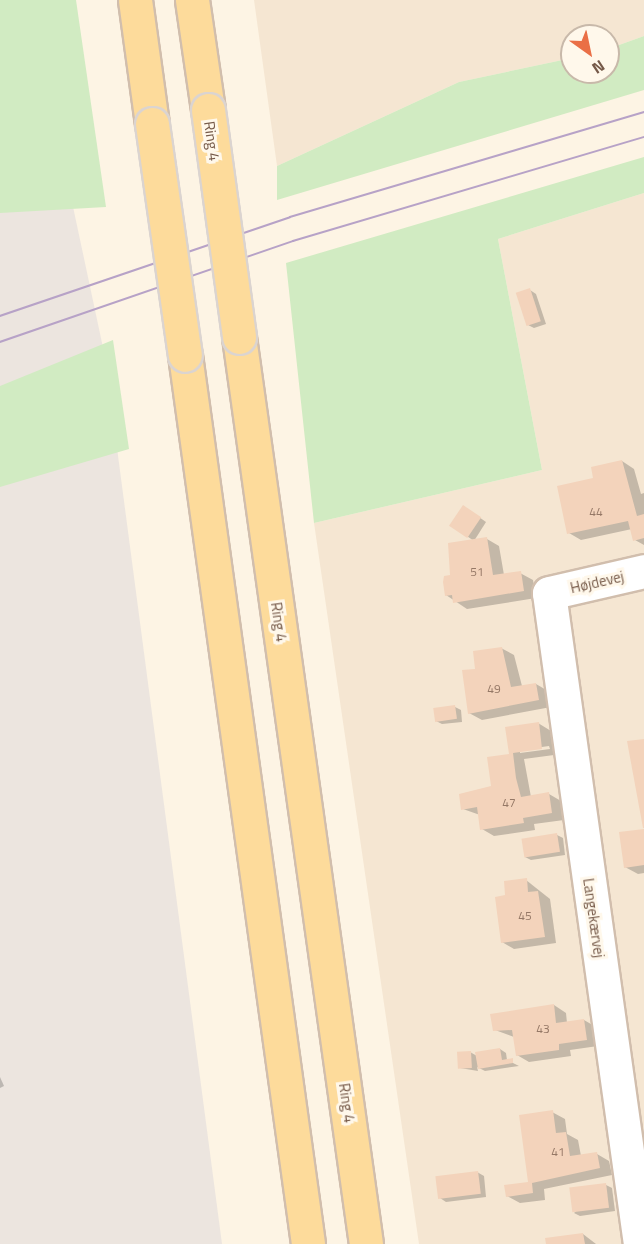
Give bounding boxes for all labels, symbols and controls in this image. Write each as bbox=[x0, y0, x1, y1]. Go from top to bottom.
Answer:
north arrow bbox=[560, 24, 620, 84]
text: N bbox=[588, 54, 610, 81]
street label: Ring 4 bbox=[200, 120, 224, 162]
house number: 44 bbox=[589, 505, 603, 519]
house number: 51 bbox=[470, 565, 484, 579]
street label: Højdevej bbox=[568, 567, 626, 597]
street label: Ring 4 bbox=[267, 601, 291, 643]
house number: 49 bbox=[487, 682, 501, 696]
house number: 47 bbox=[502, 796, 516, 810]
street label: Langekærvej bbox=[579, 877, 609, 959]
house number: 45 bbox=[518, 909, 532, 923]
house number: 43 bbox=[536, 1022, 550, 1036]
street label: Ring 4 bbox=[335, 1082, 359, 1124]
house number: 41 bbox=[551, 1145, 565, 1159]

